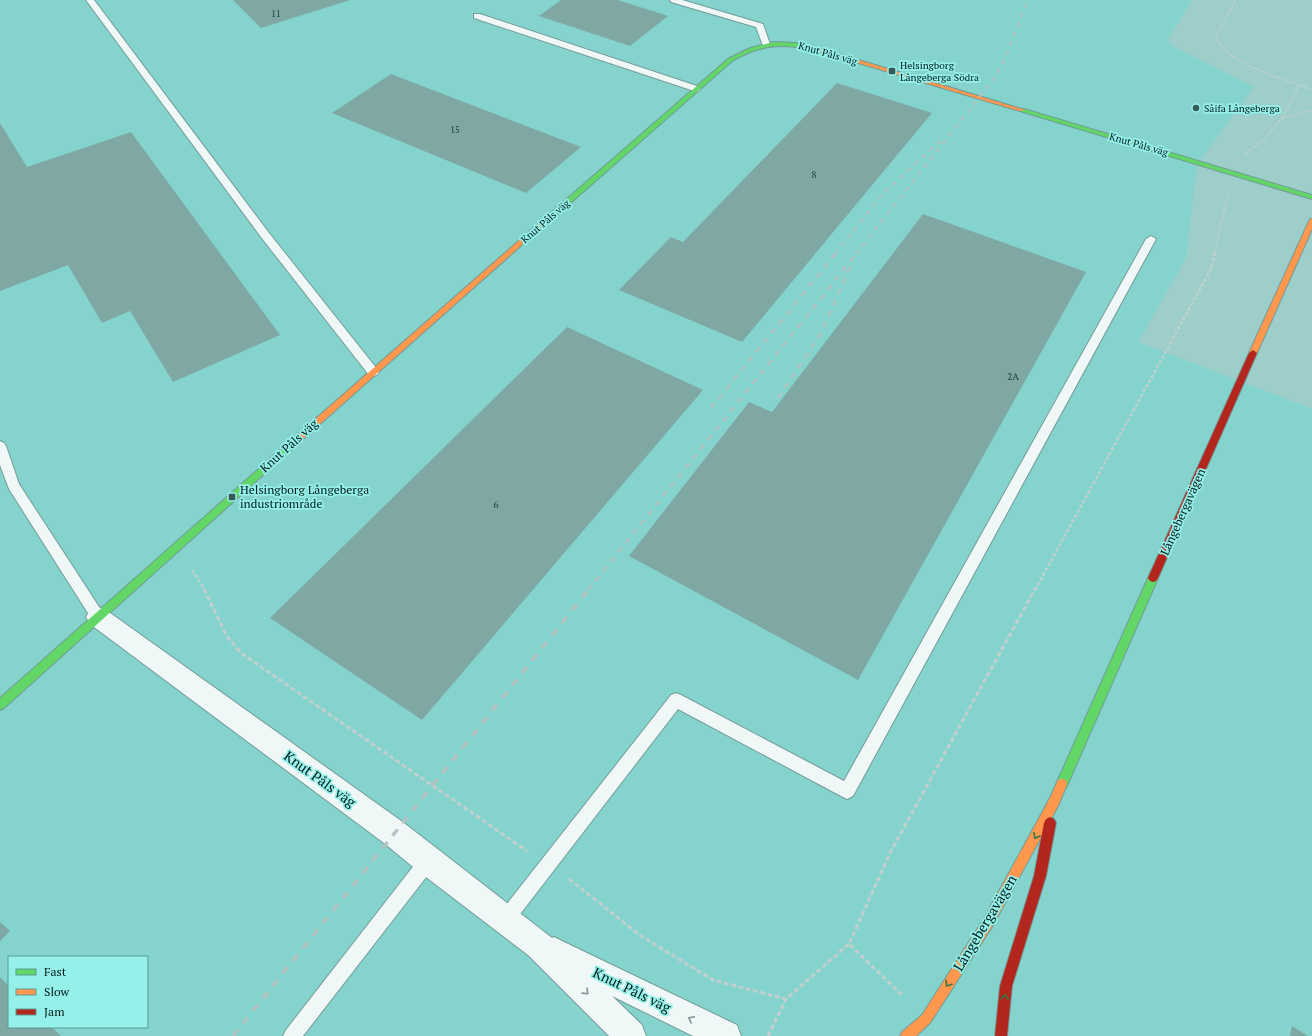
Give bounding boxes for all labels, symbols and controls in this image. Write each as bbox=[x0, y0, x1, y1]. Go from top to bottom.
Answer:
house number: 11 bbox=[271, 8, 281, 20]
street label: Knut Påls väg bbox=[797, 39, 859, 68]
place label: Helsingborg Långeberga Södra bbox=[900, 59, 979, 84]
marker: Helsingborg Långeberga Södra bbox=[887, 66, 897, 76]
place label: Såifa Långeberga bbox=[1204, 102, 1280, 115]
marker: Såifa Långeberga bbox=[1191, 103, 1201, 113]
house number: 15 bbox=[450, 124, 460, 136]
street label: Knut Påls väg bbox=[1108, 130, 1170, 159]
house number: 8 bbox=[812, 169, 817, 181]
street label: Knut Påls väg bbox=[518, 196, 573, 246]
house number: 2A bbox=[1007, 370, 1019, 383]
street label: Knut Påls väg bbox=[257, 415, 321, 475]
street label: Långebergavägen bbox=[1157, 466, 1208, 557]
place label: Helsingborg Långeberga industriområde bbox=[240, 482, 369, 511]
marker: Helsingborg Långeberga industriområde bbox=[227, 492, 237, 502]
house number: 6 bbox=[493, 498, 499, 511]
street label: Knut Påls väg bbox=[280, 746, 361, 812]
one-way arrow bbox=[1033, 832, 1040, 839]
street label: Långebergavägen bbox=[948, 871, 1021, 974]
legend bbox=[8, 956, 148, 1028]
street label: Knut Påls väg bbox=[590, 962, 675, 1017]
text: Fast bbox=[44, 964, 67, 979]
one-way arrow bbox=[945, 980, 953, 987]
text: Slow bbox=[44, 984, 70, 999]
one-way arrow bbox=[581, 987, 589, 995]
one-way arrow bbox=[1000, 994, 1009, 1000]
text: Jam bbox=[44, 1004, 65, 1019]
one-way arrow bbox=[688, 1016, 695, 1024]

